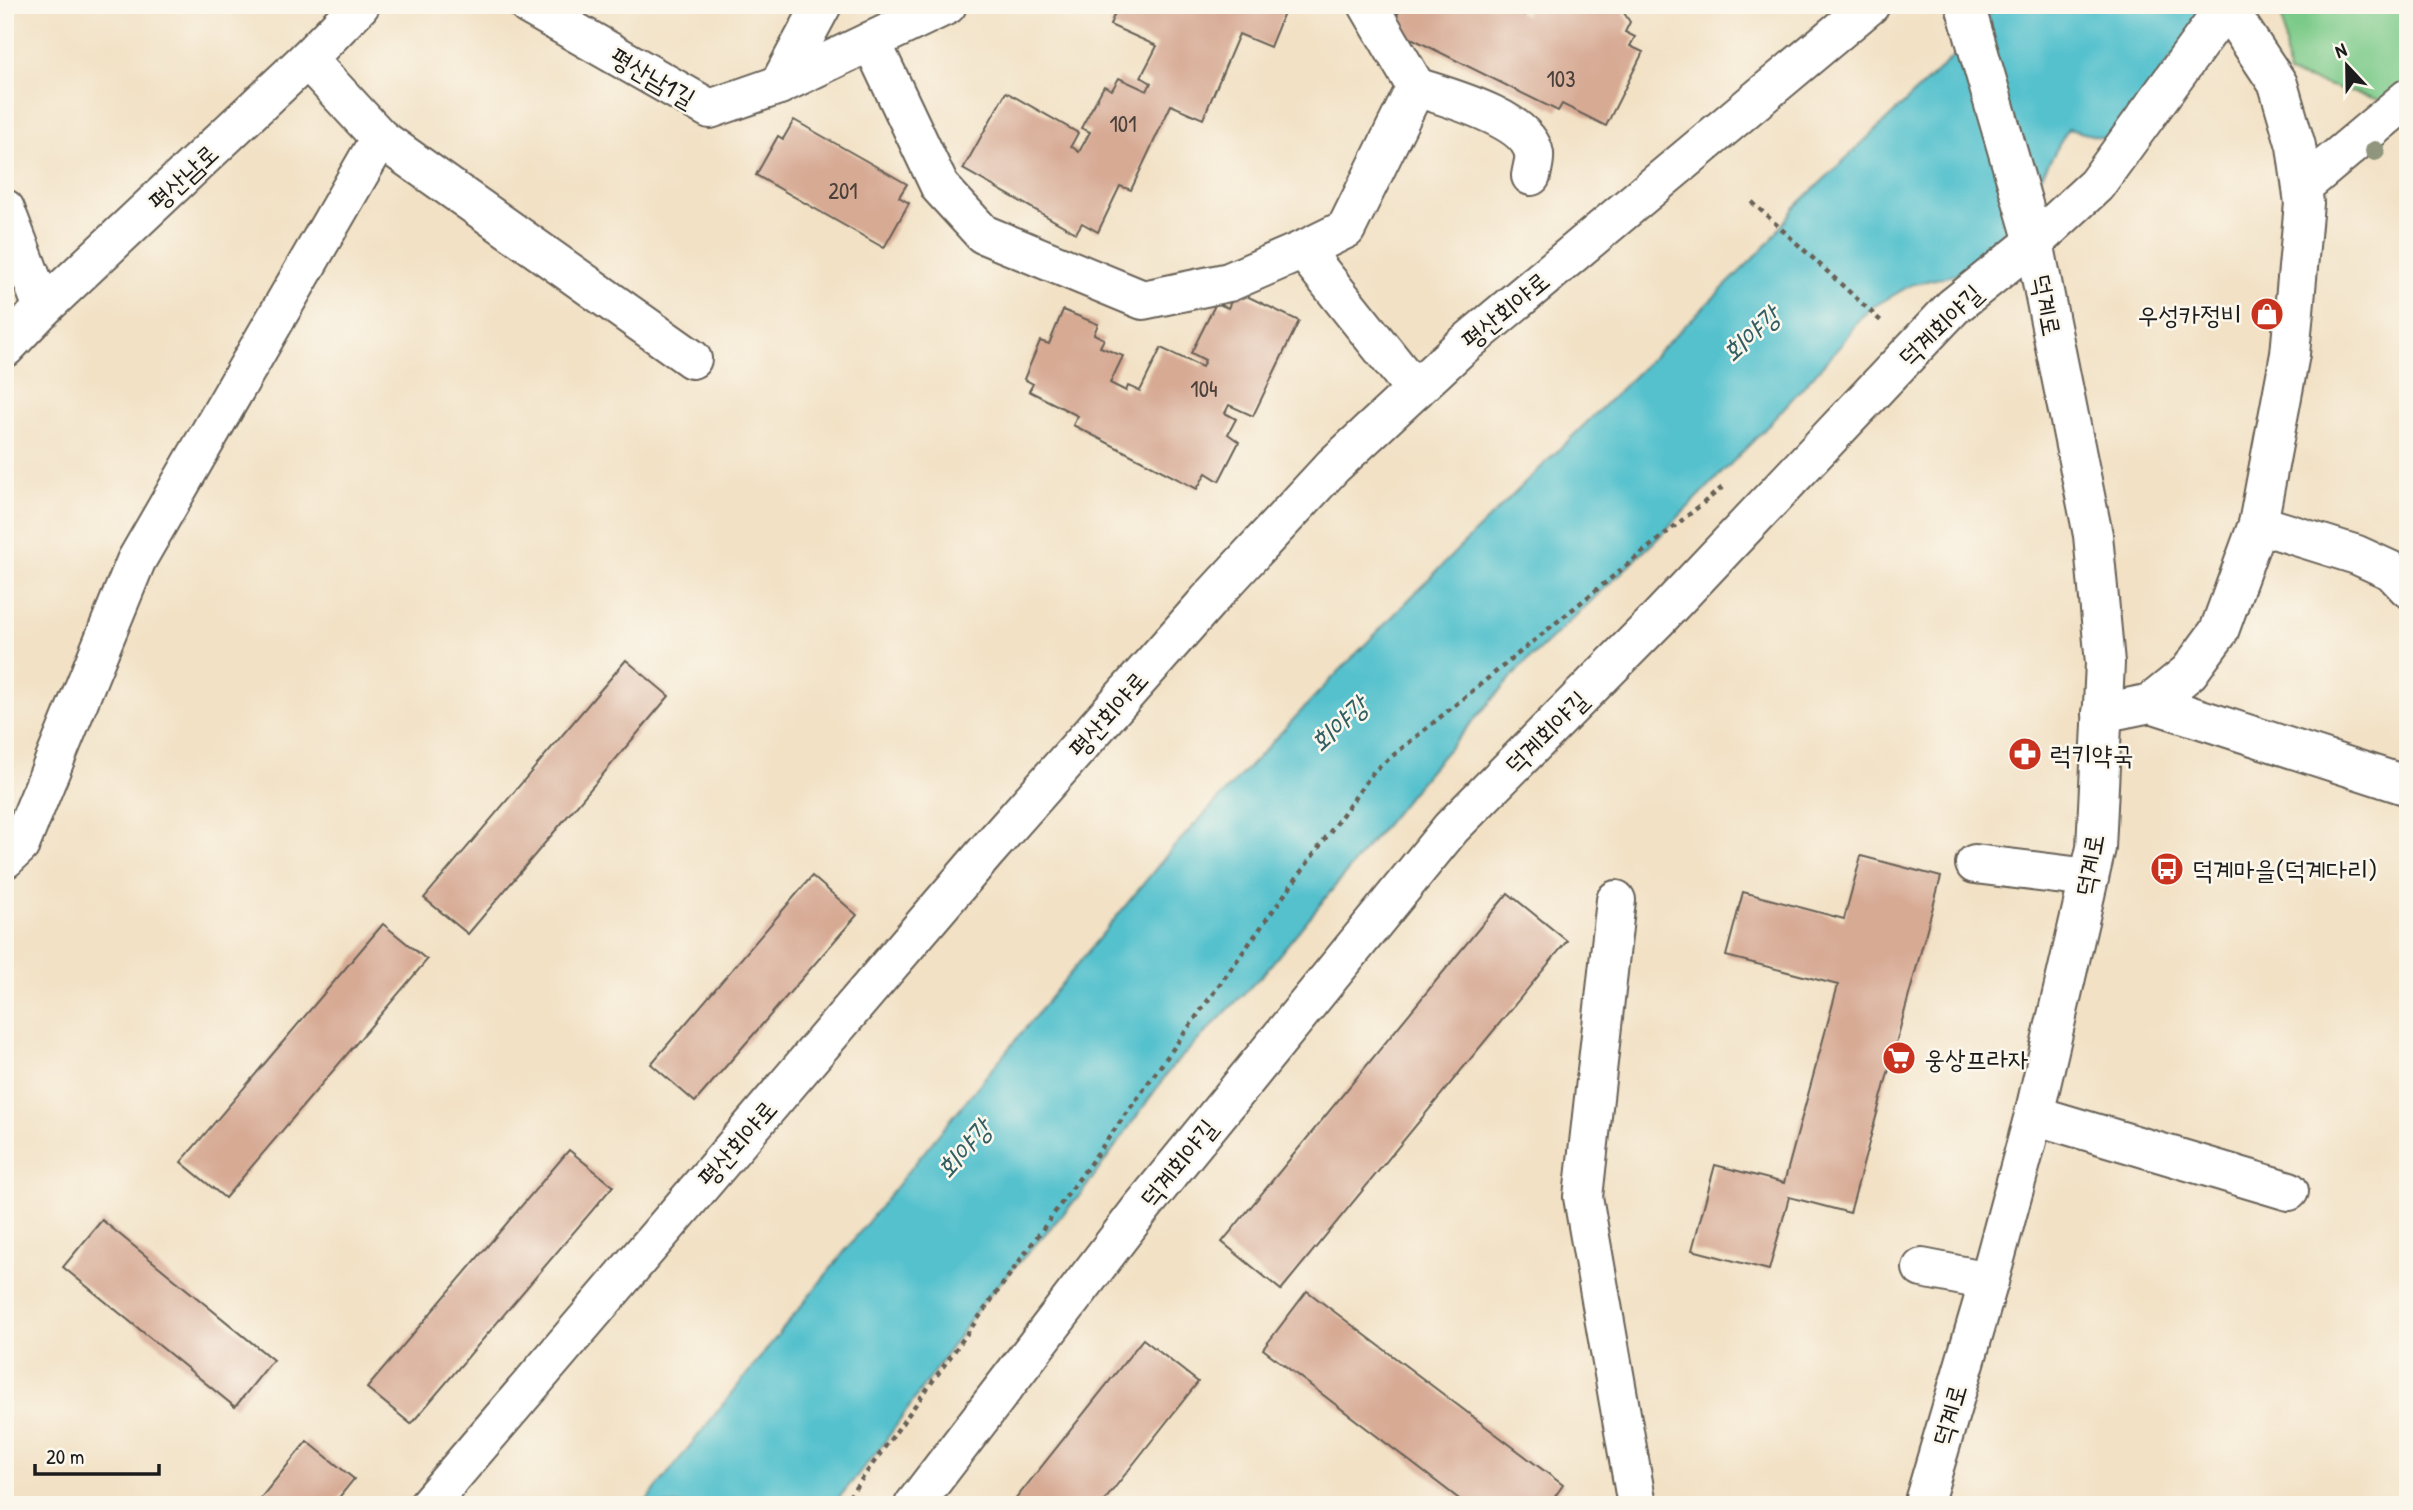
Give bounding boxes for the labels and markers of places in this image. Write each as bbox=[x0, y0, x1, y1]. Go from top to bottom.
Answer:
shop icon: 우성카정비 bbox=[2248, 295, 2286, 333]
place label: 우성카정비 bbox=[2137, 297, 2242, 332]
pharmacy icon: 럭키약국 bbox=[2006, 735, 2044, 773]
place label: 럭키약국 bbox=[2050, 737, 2134, 772]
bus stop icon: 덕계마을(덕계다리) bbox=[2148, 850, 2186, 888]
place label: 덕계마을(덕계다리) bbox=[2192, 852, 2378, 887]
supermarket icon: 웅상프라자 bbox=[1880, 1039, 1918, 1077]
place label: 웅상프라자 bbox=[1924, 1041, 2029, 1076]

